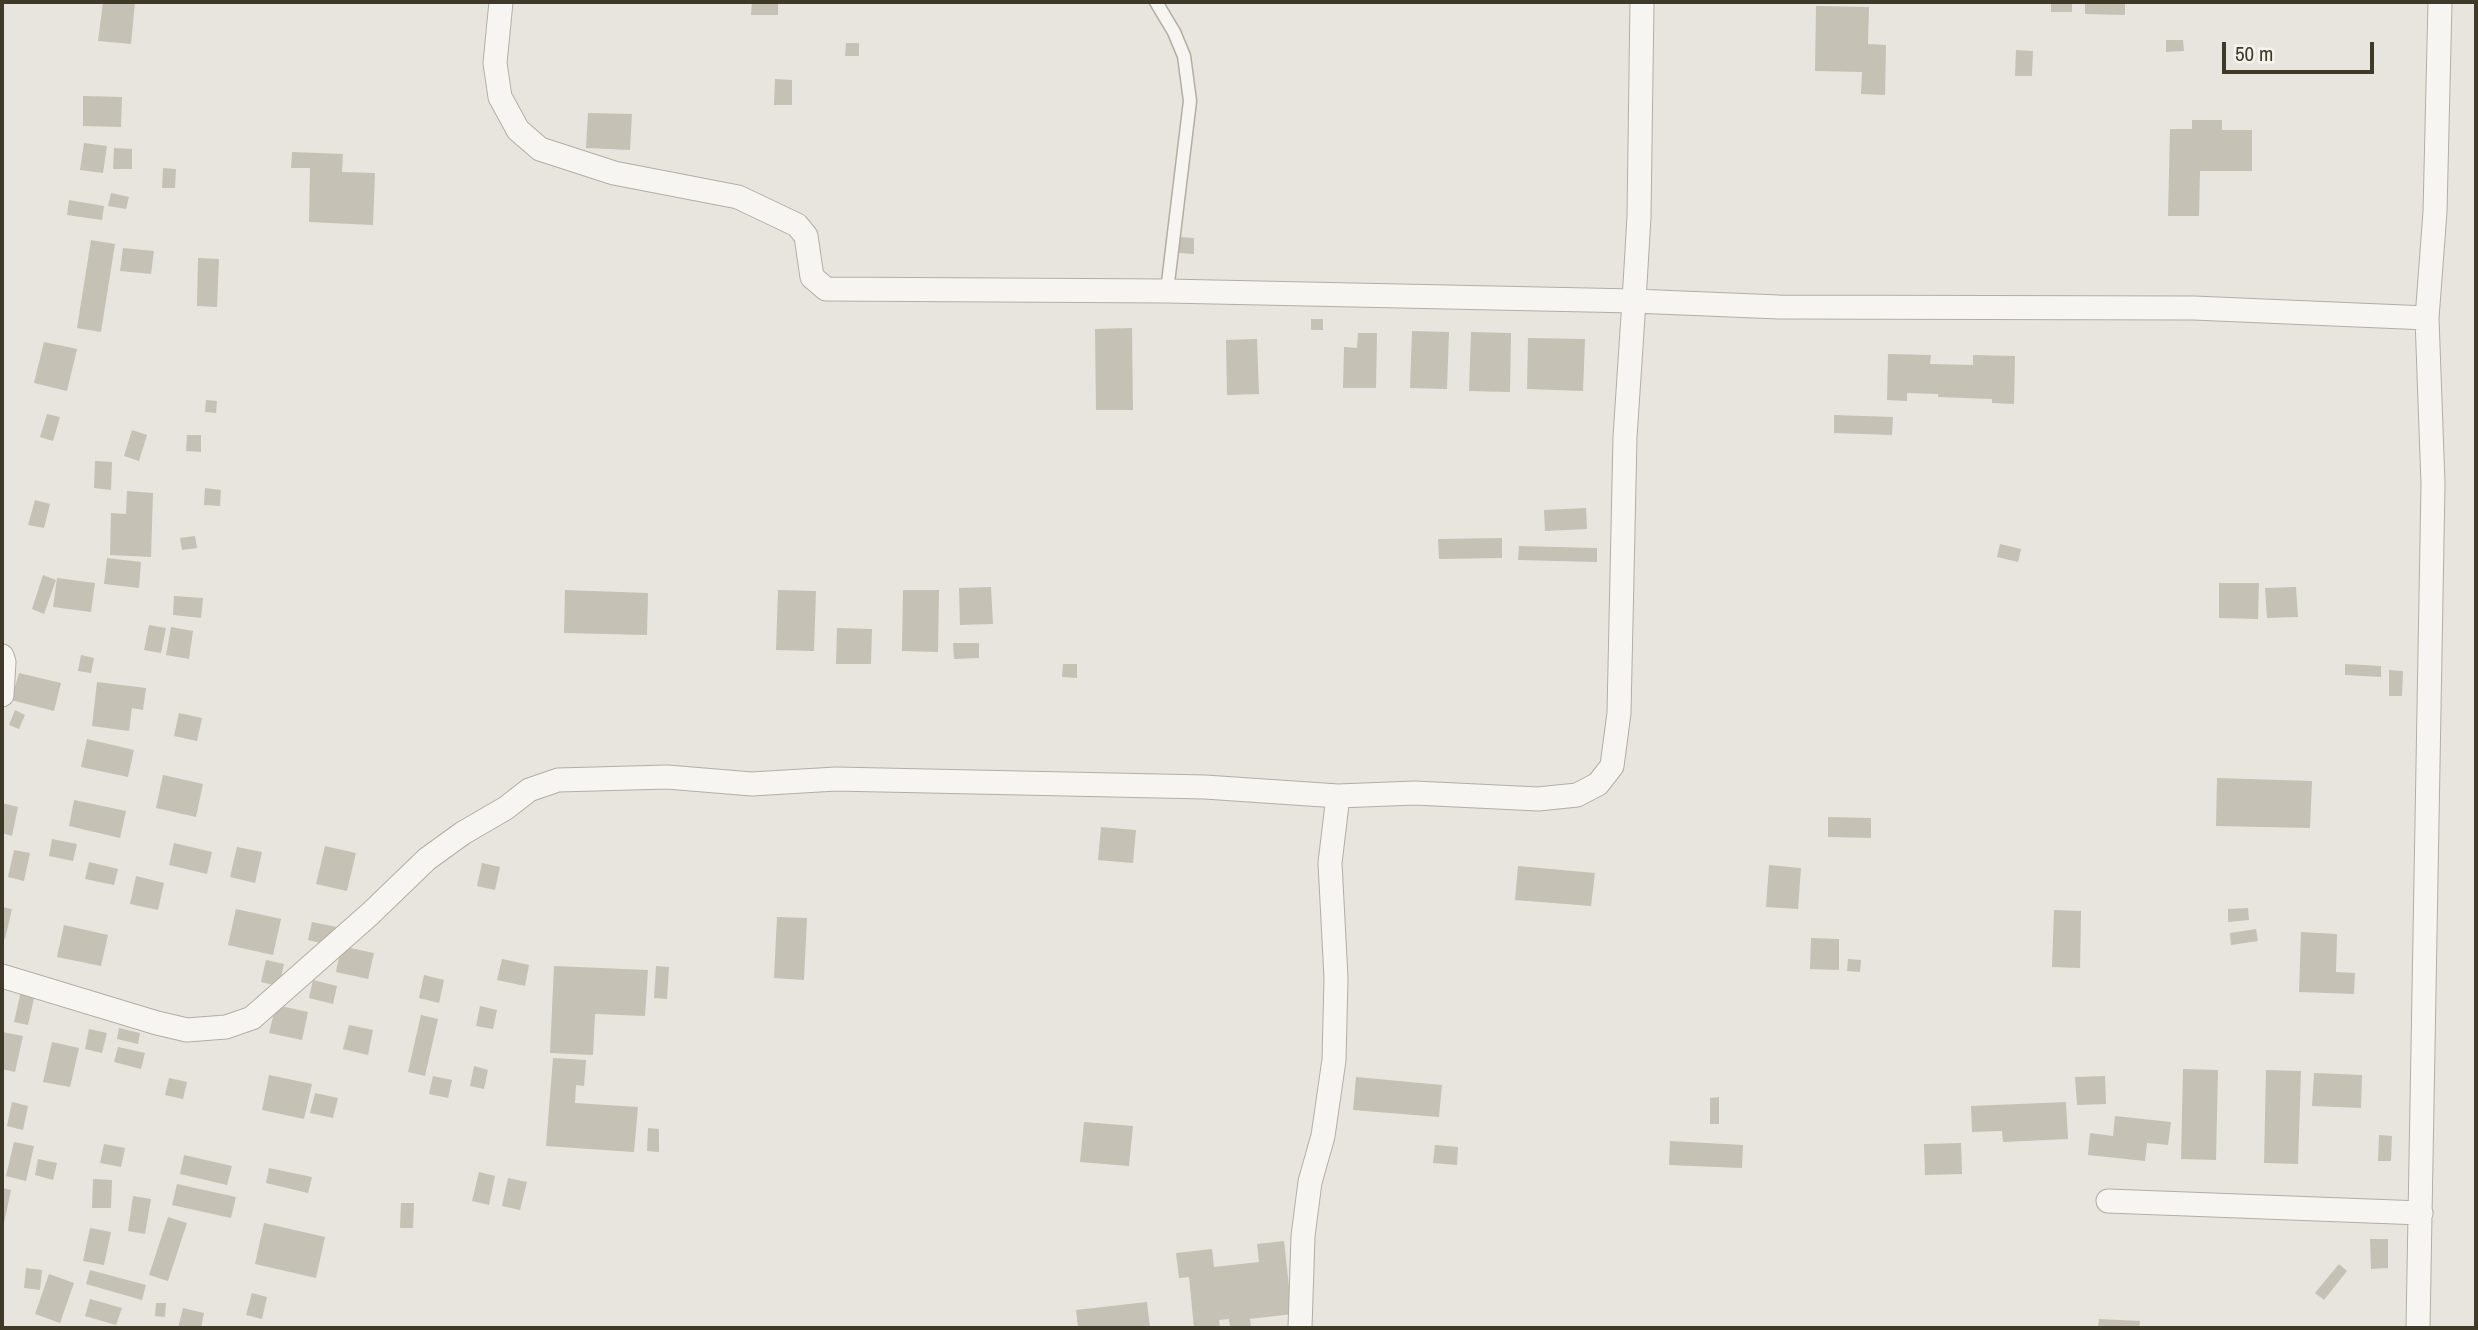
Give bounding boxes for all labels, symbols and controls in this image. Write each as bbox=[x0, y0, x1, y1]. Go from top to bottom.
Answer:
scale bar bbox=[2226, 28, 2378, 72]
text: 50 m bbox=[2235, 39, 2273, 68]

